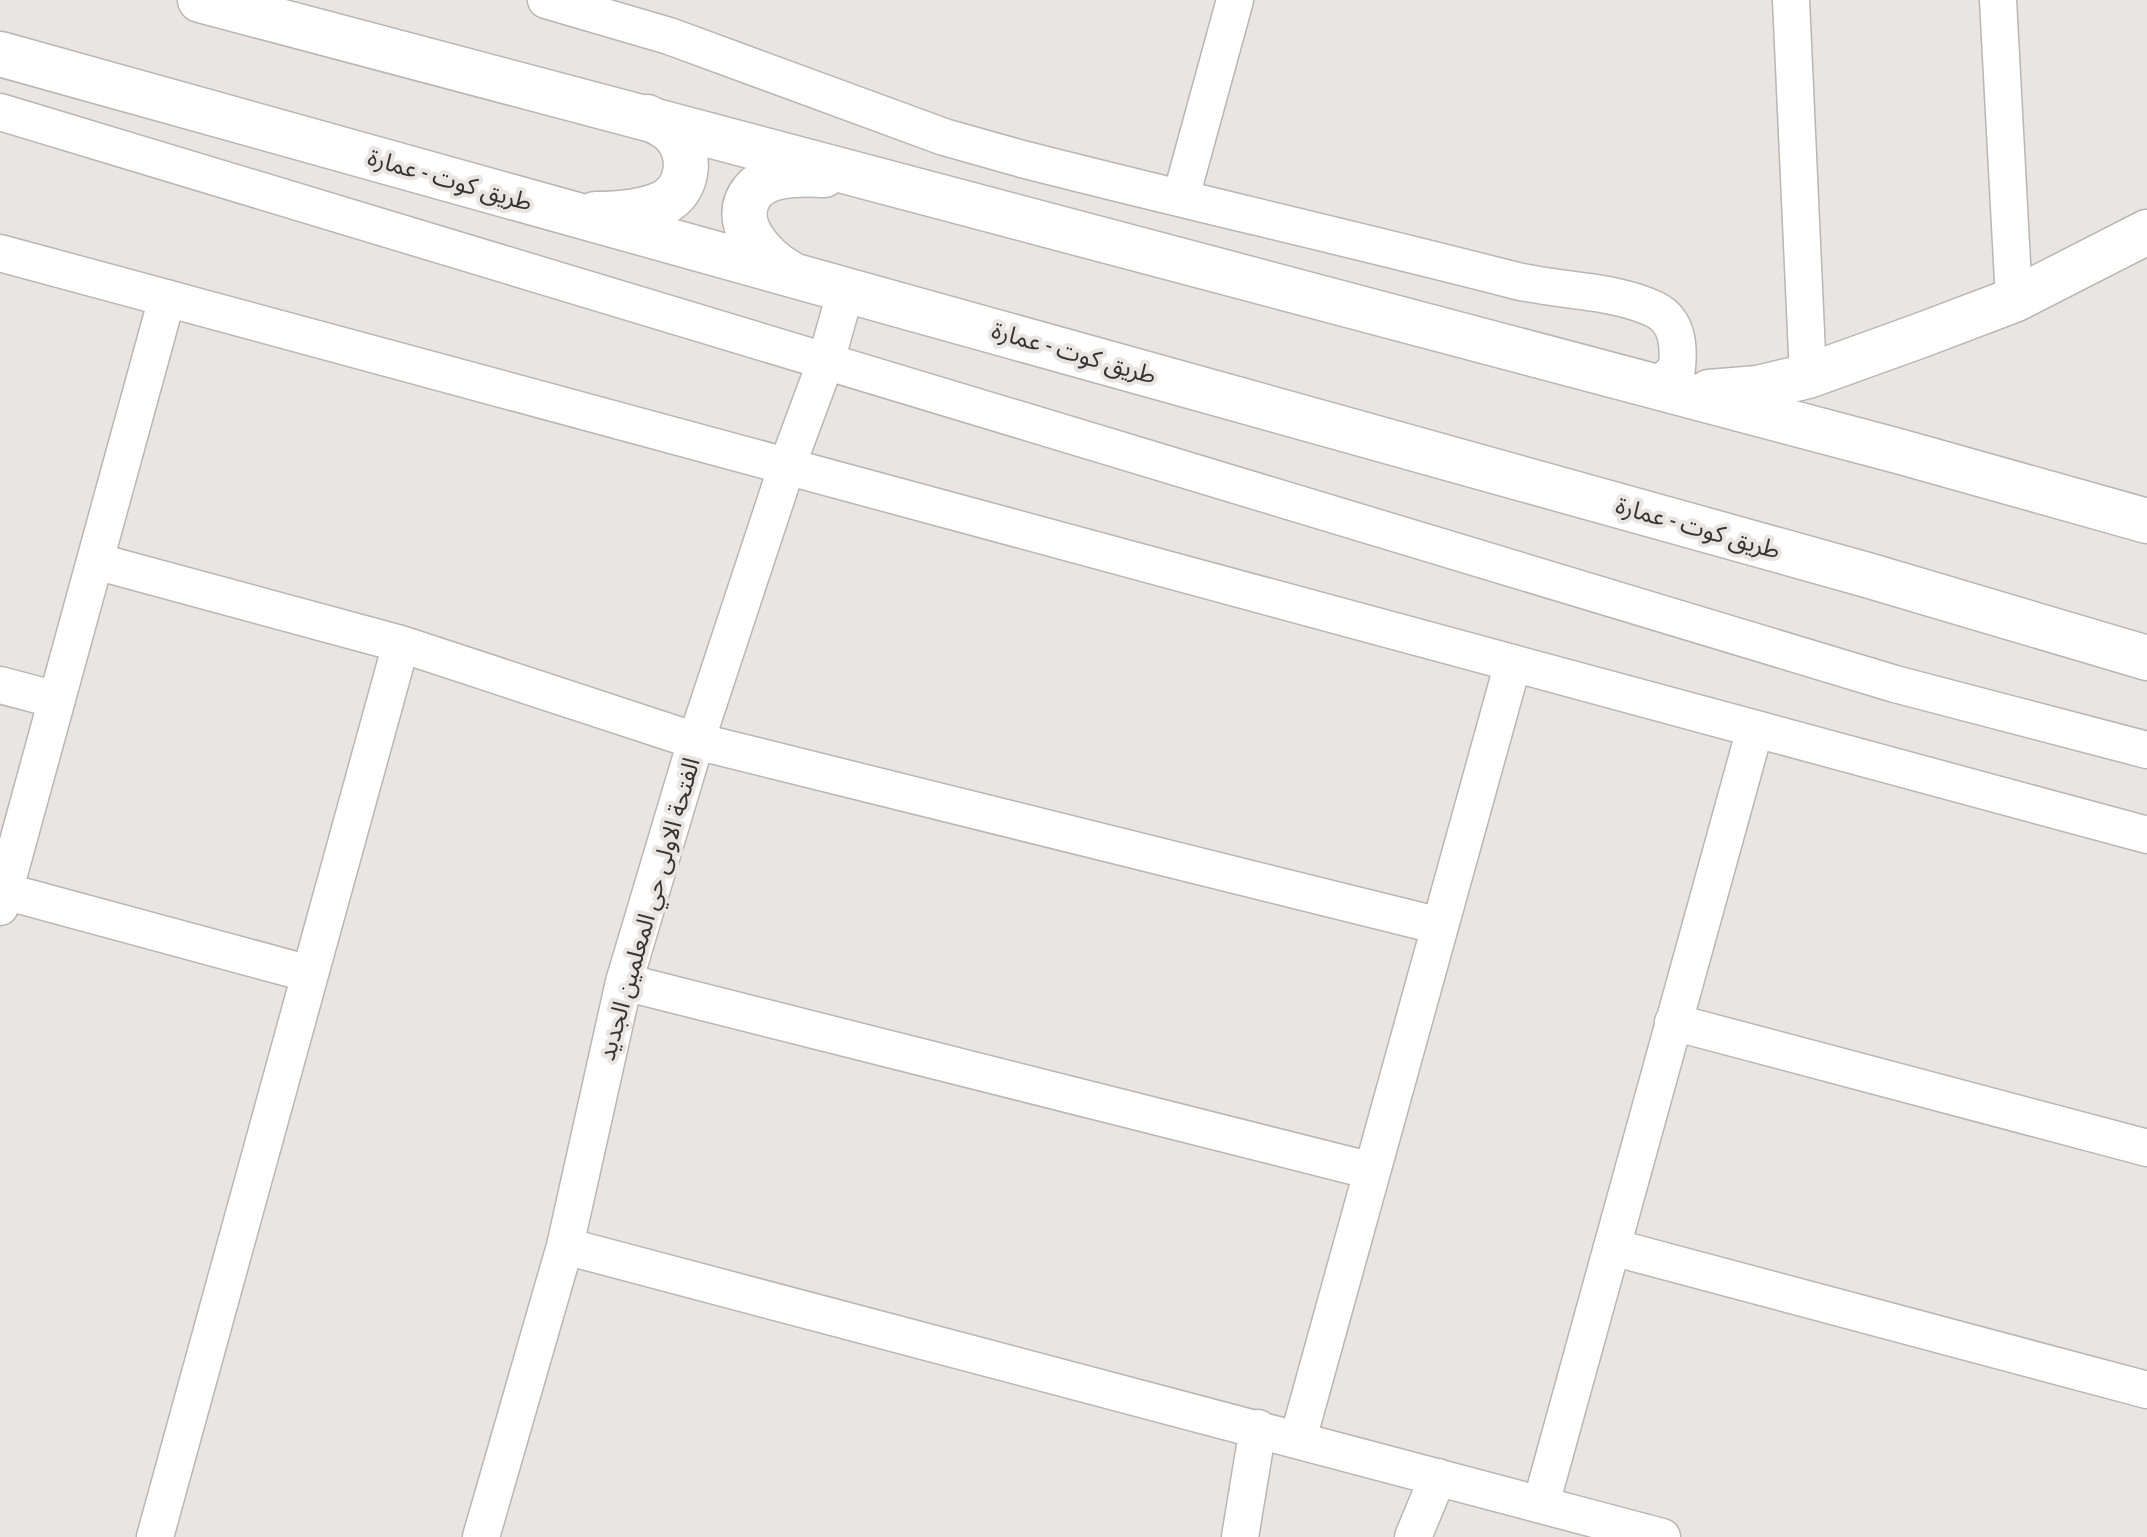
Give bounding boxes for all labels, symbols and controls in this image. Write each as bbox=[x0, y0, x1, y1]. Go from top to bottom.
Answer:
street label: طريق كوت - عمارة bbox=[364, 143, 535, 218]
street label: طريق كوت - عمارة bbox=[988, 316, 1159, 391]
street label: طريق كوت - عمارة bbox=[1612, 491, 1783, 566]
street label: الفتحة الاولى حي المعلمين الجديد bbox=[592, 754, 710, 1065]

